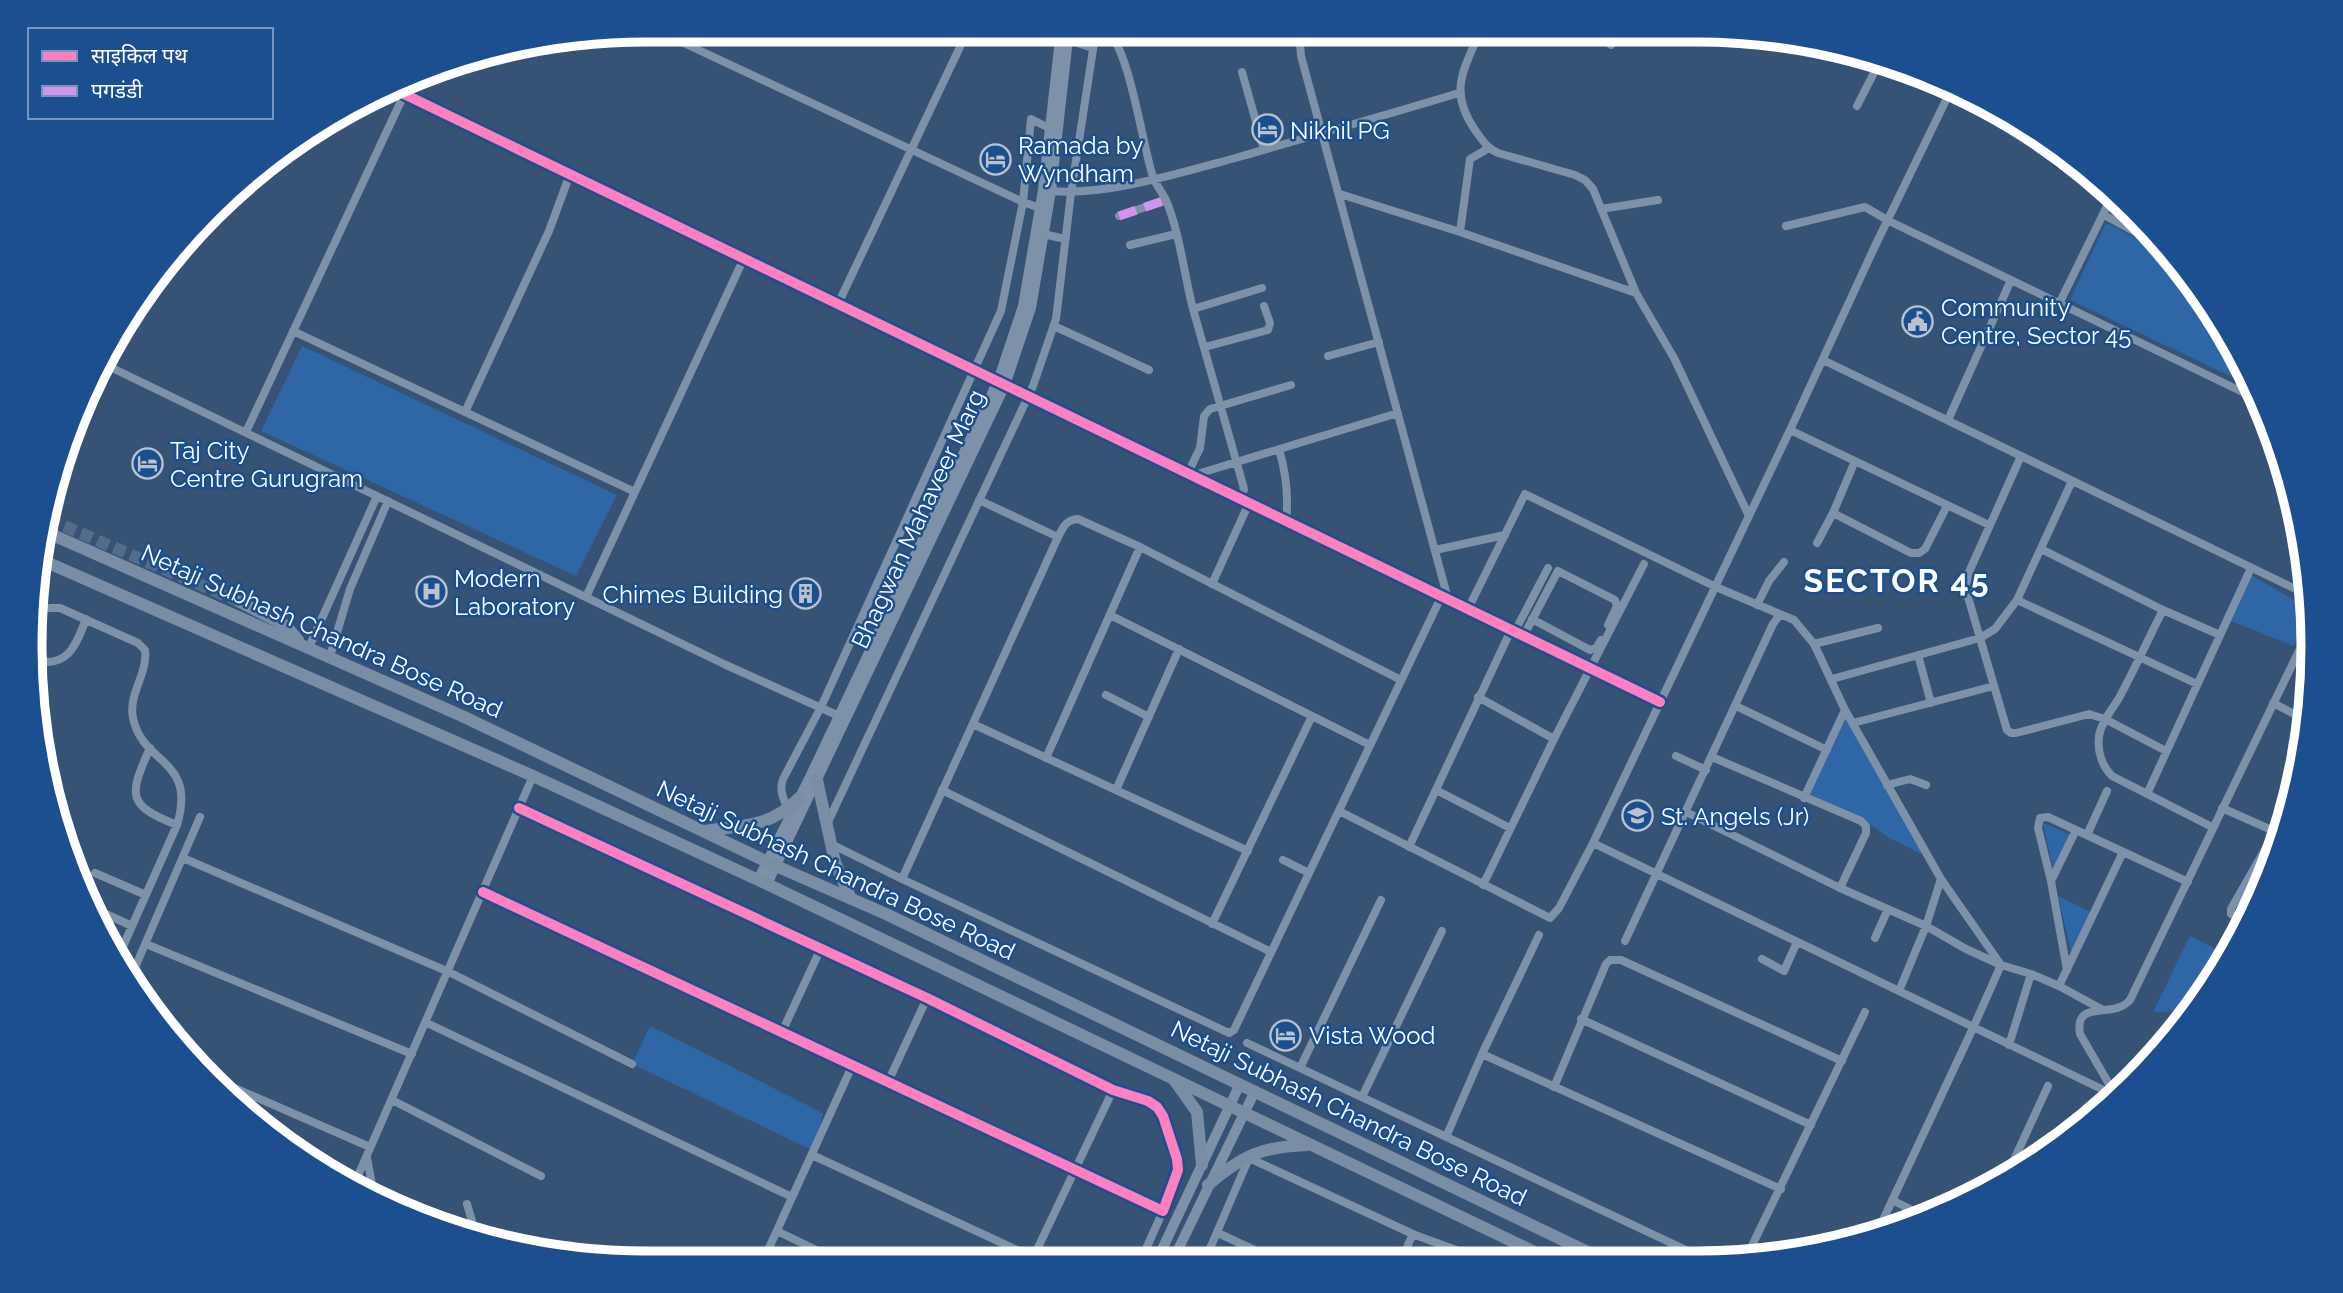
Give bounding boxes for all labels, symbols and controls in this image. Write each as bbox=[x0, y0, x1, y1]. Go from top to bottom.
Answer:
legend bbox=[28, 28, 273, 119]
text: साइकिल पथ bbox=[91, 43, 188, 68]
text: पगडंडी bbox=[91, 78, 143, 103]
hotel icon: Nikhil PG bbox=[1250, 113, 1284, 147]
place label: Nikhil PG bbox=[1290, 116, 1390, 145]
place label: Ramada by Wyndham bbox=[1018, 131, 1143, 188]
hotel icon: Ramada by Wyndham bbox=[978, 142, 1012, 176]
place label: Community Centre, Sector 45 bbox=[1941, 293, 2131, 350]
public building icon: Community Centre, Sector 45 bbox=[1901, 304, 1935, 338]
street label: Bhagwan Mahaveer Marg bbox=[845, 385, 991, 653]
place label: Taj City Centre Gurugram bbox=[170, 436, 363, 493]
hotel icon: Taj City Centre Gurugram bbox=[130, 447, 164, 481]
street label: Netaji Subhash Chandra Bose Road bbox=[137, 538, 507, 724]
district label: SECTOR 45 bbox=[1804, 562, 1990, 599]
place label: Modern Laboratory bbox=[454, 564, 575, 621]
hospital icon: Modern Laboratory bbox=[414, 575, 448, 609]
building icon: Chimes Building bbox=[789, 577, 823, 611]
place label: Chimes Building bbox=[602, 580, 783, 609]
street label: Netaji Subhash Chandra Bose Road bbox=[652, 774, 1020, 966]
school or university icon: St. Angels (Jr) bbox=[1621, 799, 1655, 833]
place label: St. Angels (Jr) bbox=[1661, 802, 1809, 831]
street label: Netaji Subhash Chandra Bose Road bbox=[1166, 1014, 1532, 1212]
hotel icon: Vista Wood bbox=[1269, 1018, 1303, 1052]
place label: Vista Wood bbox=[1309, 1021, 1436, 1050]

